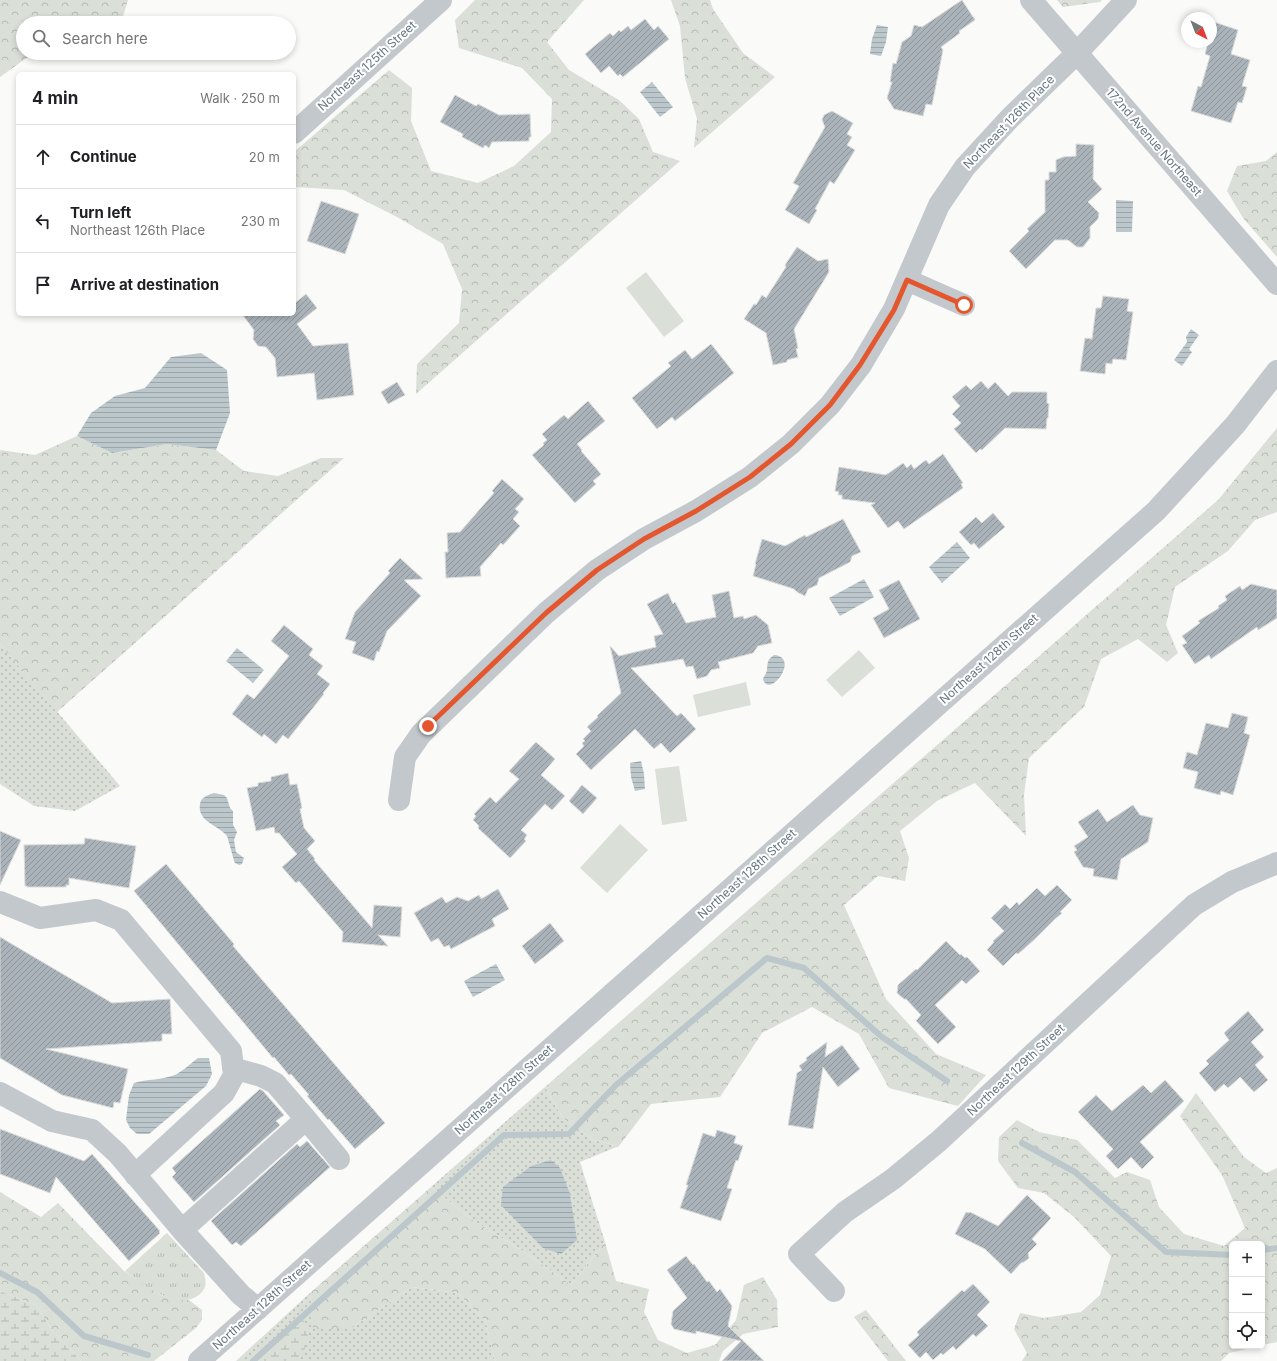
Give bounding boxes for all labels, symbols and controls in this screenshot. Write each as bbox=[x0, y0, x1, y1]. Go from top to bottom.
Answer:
north arrow bbox=[1181, 12, 1217, 48]
search box bbox=[16, 16, 296, 60]
street label: Northeast 125th Street bbox=[314, 17, 419, 114]
icon: search bbox=[30, 27, 52, 49]
text: Search here bbox=[62, 29, 148, 48]
street label: Northeast 126th Place bbox=[960, 72, 1057, 172]
street label: 172nd Avenue Northeast bbox=[1103, 85, 1205, 199]
text: 4 min bbox=[32, 88, 78, 108]
text: Walk · 250 m bbox=[200, 90, 280, 106]
icon: ahead bbox=[32, 146, 54, 168]
text: Continue bbox=[70, 147, 137, 166]
text: 20 m bbox=[249, 149, 280, 165]
text: Turn left bbox=[70, 203, 131, 222]
icon: left bbox=[32, 210, 54, 232]
text: 230 m bbox=[241, 213, 280, 229]
text: Northeast 126th Place bbox=[70, 222, 205, 238]
icon: arrive bbox=[32, 274, 54, 296]
text: Arrive at destination bbox=[70, 275, 219, 294]
route start bbox=[955, 296, 973, 314]
street label: Northeast 128th Street bbox=[936, 610, 1041, 707]
route end bbox=[419, 717, 437, 735]
street label: Northeast 128th Street bbox=[694, 825, 799, 922]
street label: Northeast 129th Street bbox=[964, 1021, 1067, 1119]
street label: Northeast 128th Street bbox=[451, 1041, 556, 1138]
map controls bbox=[1229, 1241, 1265, 1349]
button: + bbox=[1229, 1241, 1265, 1277]
street label: Northeast 128th Street bbox=[209, 1256, 314, 1353]
button: − bbox=[1229, 1277, 1265, 1313]
button: locate bbox=[1229, 1313, 1265, 1349]

